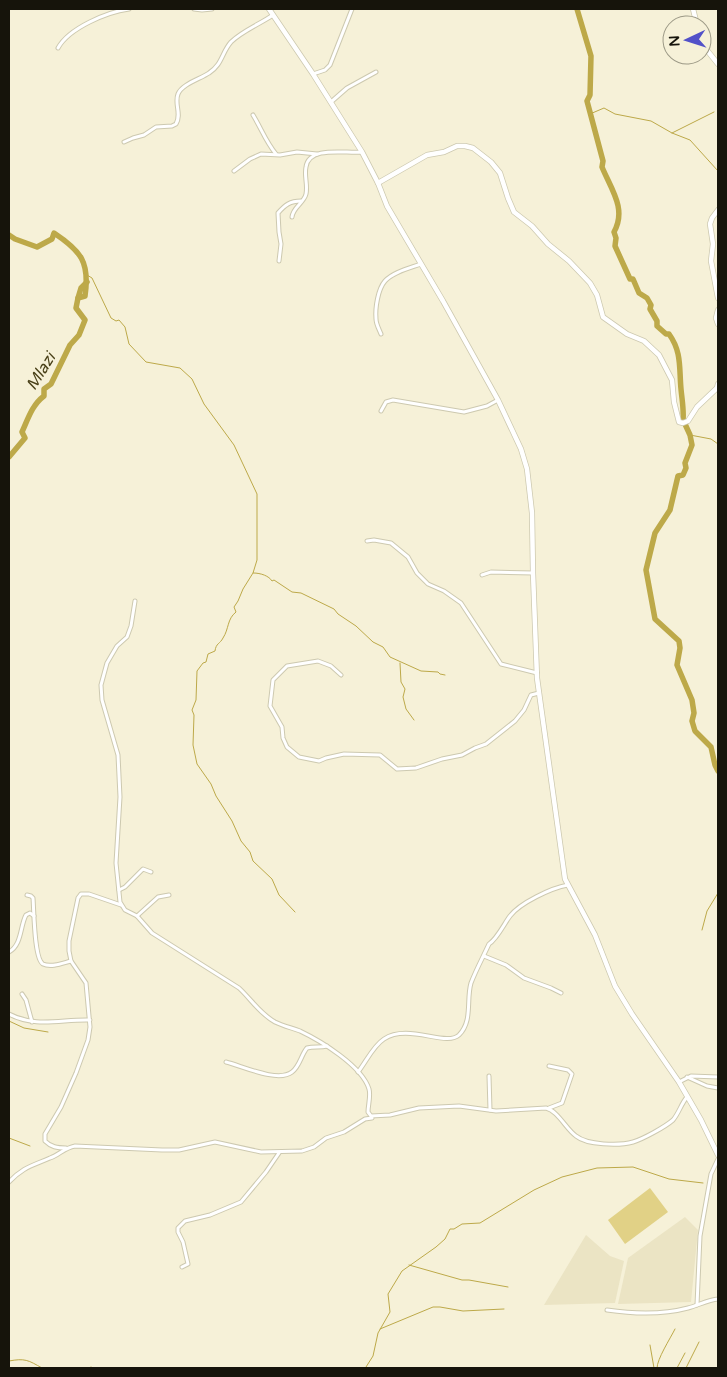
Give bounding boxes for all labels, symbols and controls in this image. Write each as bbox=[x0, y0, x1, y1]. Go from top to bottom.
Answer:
north arrow bbox=[662, 15, 712, 65]
text: N bbox=[666, 35, 683, 47]
water label: Mlazi bbox=[22, 347, 61, 394]

